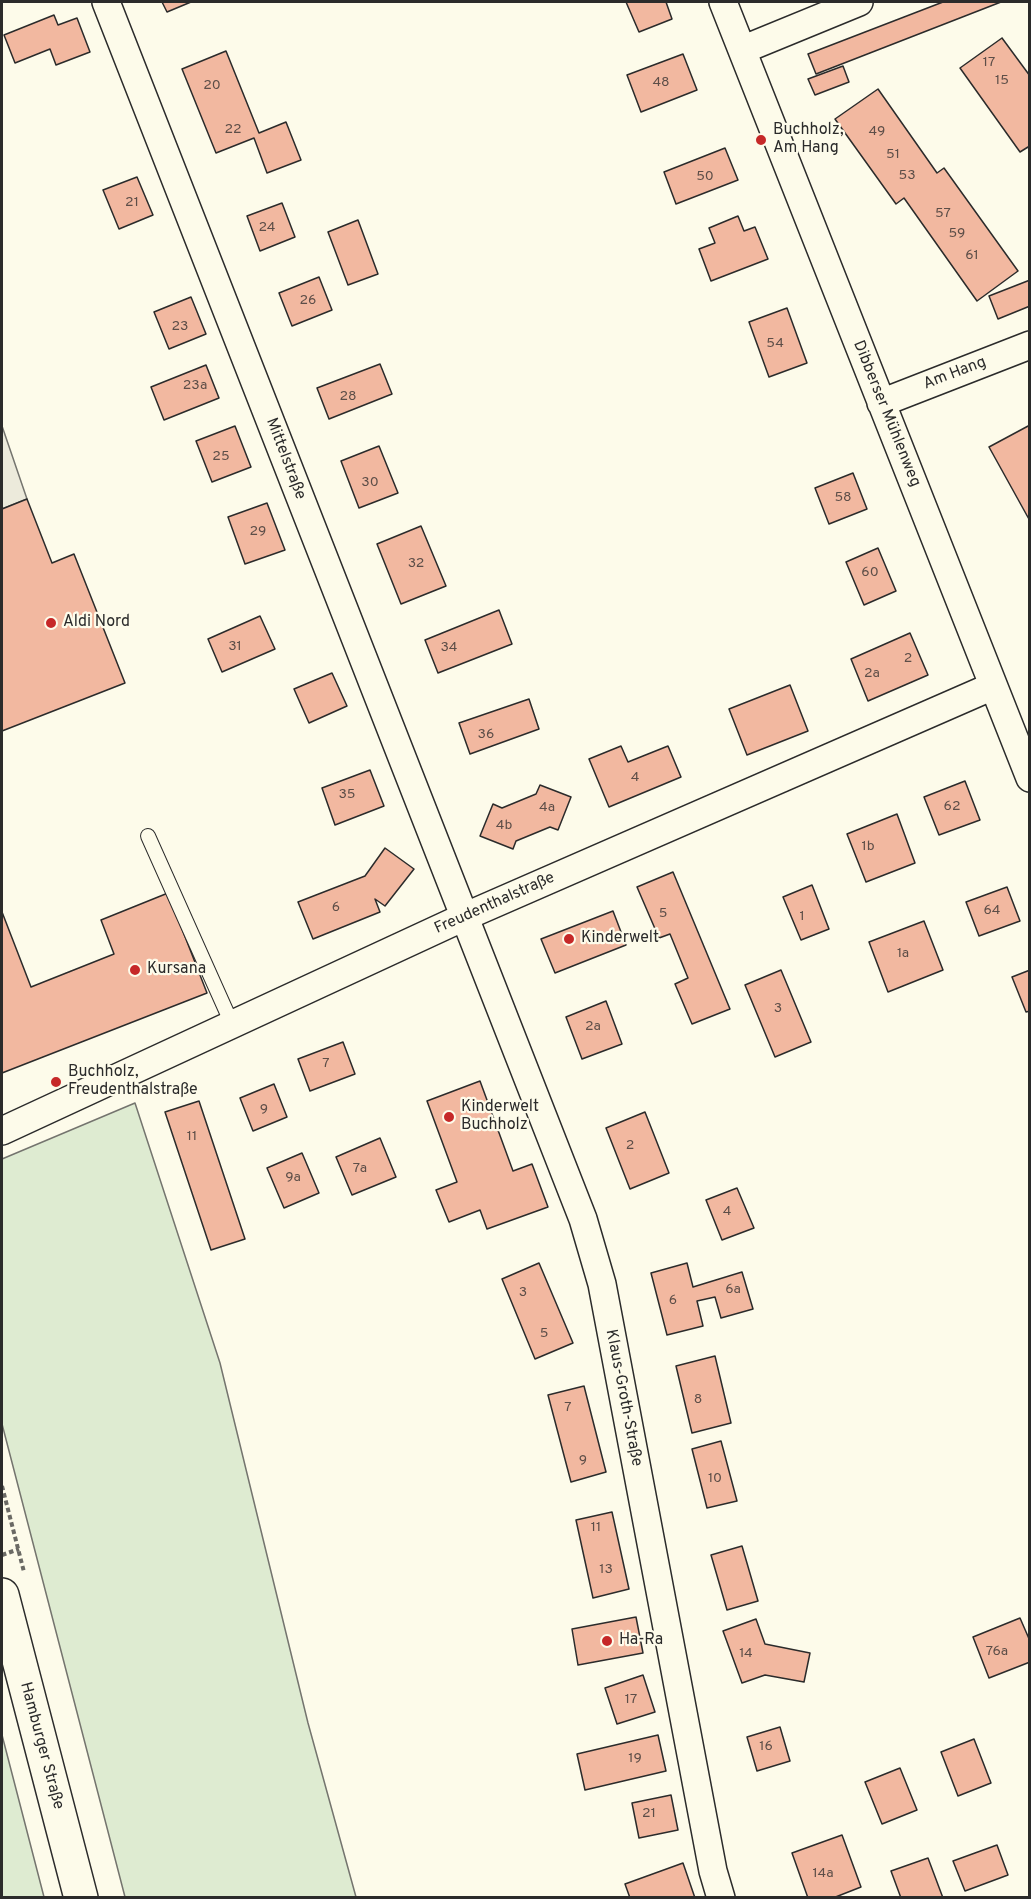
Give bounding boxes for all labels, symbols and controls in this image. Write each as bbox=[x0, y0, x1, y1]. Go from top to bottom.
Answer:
house number: 17 bbox=[983, 55, 995, 71]
house number: 15 bbox=[995, 73, 1009, 89]
house number: 48 bbox=[652, 75, 670, 91]
house number: 20 bbox=[203, 78, 221, 94]
place label: Buchholz, Am Hang bbox=[773, 121, 843, 159]
house number: 22 bbox=[224, 122, 242, 138]
house number: 49 bbox=[869, 124, 885, 140]
marker: Buchholz, Am Hang bbox=[754, 133, 768, 147]
house number: 51 bbox=[886, 147, 900, 163]
house number: 53 bbox=[898, 168, 916, 184]
house number: 50 bbox=[696, 169, 714, 185]
house number: 21 bbox=[125, 195, 139, 211]
house number: 57 bbox=[935, 206, 951, 222]
house number: 24 bbox=[258, 220, 276, 236]
house number: 59 bbox=[949, 226, 965, 242]
house number: 61 bbox=[965, 248, 979, 264]
house number: 26 bbox=[300, 293, 316, 309]
house number: 23 bbox=[172, 319, 188, 335]
house number: 54 bbox=[766, 336, 784, 352]
street label: Dibberser Mühlenweg bbox=[848, 338, 924, 490]
street label: Am Hang bbox=[921, 353, 989, 395]
house number: 23a bbox=[183, 378, 207, 394]
house number: 28 bbox=[339, 389, 357, 405]
street label: Mittelstraße bbox=[261, 415, 309, 503]
house number: 25 bbox=[212, 449, 230, 465]
house number: 30 bbox=[361, 475, 379, 491]
house number: 58 bbox=[834, 490, 852, 506]
house number: 29 bbox=[250, 524, 266, 540]
house number: 32 bbox=[408, 556, 424, 572]
house number: 60 bbox=[861, 565, 879, 581]
place label: Aldi Nord bbox=[63, 613, 130, 633]
marker: Aldi Nord bbox=[44, 616, 58, 630]
house number: 31 bbox=[228, 639, 242, 655]
house number: 34 bbox=[440, 640, 458, 656]
house number: 2 bbox=[904, 651, 912, 667]
house number: 2a bbox=[864, 666, 880, 682]
house number: 36 bbox=[478, 727, 494, 743]
house number: 4 bbox=[631, 770, 639, 786]
house number: 35 bbox=[338, 787, 356, 803]
house number: 62 bbox=[944, 799, 960, 815]
house number: 4a bbox=[539, 800, 555, 816]
house number: 4b bbox=[496, 818, 512, 834]
house number: 1b bbox=[861, 839, 875, 855]
street label: Freudenthalstraße bbox=[432, 869, 558, 939]
house number: 6 bbox=[332, 900, 340, 916]
house number: 64 bbox=[983, 903, 1001, 919]
house number: 5 bbox=[659, 906, 667, 922]
house number: 1 bbox=[799, 909, 805, 925]
place label: Kinderwelt bbox=[581, 929, 659, 949]
marker: Kinderwelt bbox=[562, 932, 576, 946]
house number: 1a bbox=[897, 946, 909, 962]
place label: Kursana bbox=[147, 960, 206, 980]
marker: Kursana bbox=[128, 963, 142, 977]
house number: 3 bbox=[774, 1001, 782, 1017]
house number: 2a bbox=[585, 1019, 601, 1035]
house number: 7 bbox=[322, 1056, 330, 1072]
place label: Buchholz, Freudenthalstraße bbox=[68, 1063, 198, 1101]
marker: Buchholz, Freudenthalstraße bbox=[49, 1075, 63, 1089]
place label: Kinderwelt Buchholz bbox=[461, 1098, 539, 1136]
house number: 9 bbox=[260, 1102, 268, 1118]
marker: Kinderwelt Buchholz bbox=[442, 1110, 456, 1124]
house number: 11 bbox=[187, 1129, 197, 1145]
house number: 2 bbox=[626, 1138, 634, 1154]
house number: 7a bbox=[353, 1161, 367, 1177]
house number: 9a bbox=[285, 1170, 301, 1186]
house number: 4 bbox=[723, 1204, 731, 1220]
house number: 6a bbox=[725, 1282, 741, 1298]
house number: 3 bbox=[519, 1285, 527, 1301]
house number: 6 bbox=[669, 1293, 677, 1309]
house number: 5 bbox=[540, 1326, 548, 1342]
street label: Klaus-Groth-Straße bbox=[600, 1328, 646, 1468]
house number: 8 bbox=[694, 1392, 702, 1408]
house number: 7 bbox=[564, 1400, 572, 1416]
house number: 9 bbox=[579, 1453, 587, 1469]
house number: 10 bbox=[708, 1471, 722, 1487]
house number: 11 bbox=[591, 1520, 601, 1536]
house number: 13 bbox=[599, 1562, 613, 1578]
place label: Ha-Ra bbox=[619, 1631, 663, 1651]
marker: Ha-Ra bbox=[600, 1634, 614, 1648]
house number: 76a bbox=[986, 1644, 1008, 1660]
house number: 14 bbox=[739, 1646, 753, 1662]
street label: Hamburger Straße bbox=[15, 1680, 67, 1812]
house number: 17 bbox=[625, 1692, 637, 1708]
house number: 16 bbox=[759, 1739, 773, 1755]
house number: 19 bbox=[628, 1751, 642, 1767]
house number: 21 bbox=[642, 1806, 656, 1822]
house number: 14a bbox=[813, 1866, 833, 1882]

